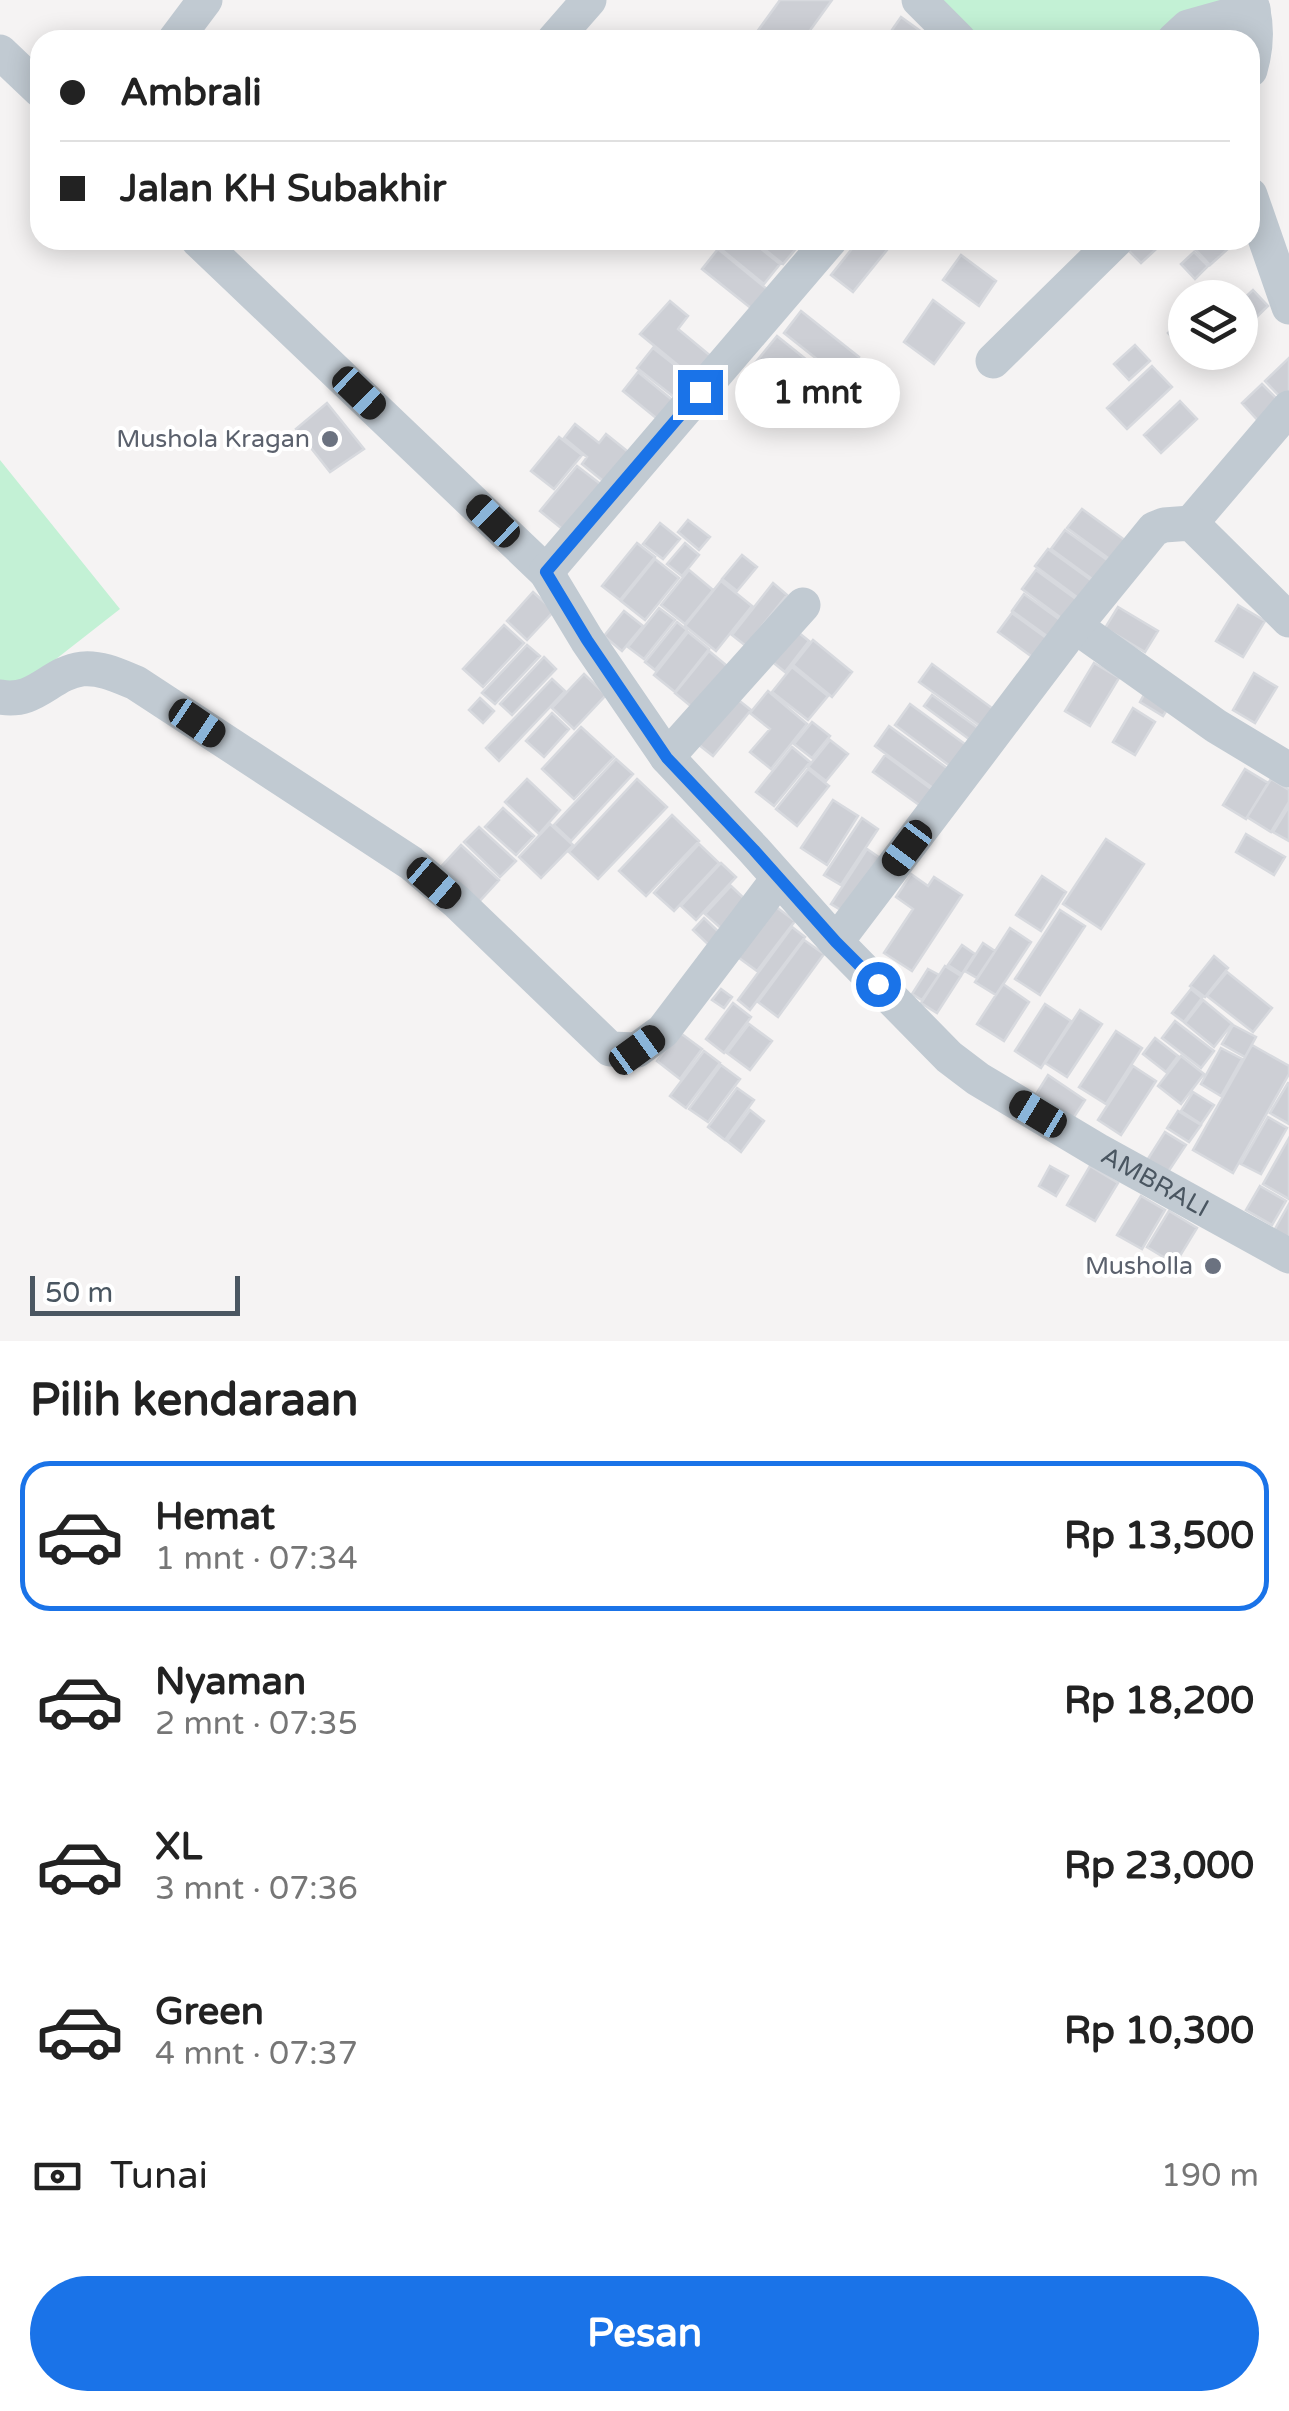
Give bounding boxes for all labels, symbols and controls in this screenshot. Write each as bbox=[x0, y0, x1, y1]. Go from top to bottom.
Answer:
text: Ambrali bbox=[120, 70, 262, 116]
text: Jalan KH Subakhir bbox=[120, 166, 446, 212]
map controls bbox=[1168, 280, 1258, 370]
button: layers bbox=[1168, 280, 1258, 370]
callout: 1 mnt bbox=[735, 357, 900, 427]
car bbox=[327, 361, 391, 425]
route end bbox=[678, 370, 723, 415]
text: 1 mnt bbox=[773, 374, 862, 412]
place label: Mushola Kragan bbox=[116, 424, 310, 454]
marker: Mushola Kragan bbox=[319, 428, 341, 450]
car bbox=[461, 489, 525, 553]
car bbox=[164, 694, 230, 752]
car bbox=[877, 815, 937, 881]
car bbox=[402, 852, 466, 914]
route start bbox=[856, 962, 901, 1007]
car bbox=[604, 1020, 670, 1080]
car bbox=[1005, 1086, 1071, 1142]
street label: AMBRALI bbox=[1096, 1140, 1214, 1224]
place label: Musholla bbox=[1085, 1251, 1193, 1281]
marker: Musholla bbox=[1202, 1255, 1224, 1277]
scale bar bbox=[30, 1271, 240, 1316]
text: 50 m bbox=[45, 1276, 113, 1310]
text: Pilih kendaraan bbox=[30, 1374, 359, 1428]
icon: car bbox=[35, 1491, 125, 1581]
text: Hemat bbox=[155, 1494, 275, 1540]
text: Rp 13,500 bbox=[1064, 1513, 1254, 1559]
text: 1 mnt · 07:34 bbox=[155, 1540, 358, 1578]
icon: car bbox=[35, 1656, 125, 1746]
text: Nyaman bbox=[155, 1659, 306, 1705]
text: Rp 18,200 bbox=[1064, 1678, 1254, 1724]
text: 2 mnt · 07:35 bbox=[155, 1705, 358, 1743]
icon: car bbox=[35, 1821, 125, 1911]
text: XL bbox=[155, 1824, 202, 1870]
text: Rp 23,000 bbox=[1064, 1843, 1254, 1889]
text: 3 mnt · 07:36 bbox=[155, 1870, 358, 1908]
icon: car bbox=[35, 1986, 125, 2076]
text: Green bbox=[155, 1989, 264, 2035]
text: Rp 10,300 bbox=[1064, 2008, 1254, 2054]
text: 4 mnt · 07:37 bbox=[155, 2035, 358, 2073]
icon: cash bbox=[30, 2149, 85, 2204]
text: Tunai bbox=[110, 2153, 208, 2199]
text: 190 m bbox=[1161, 2157, 1259, 2195]
button: Pesan bbox=[30, 2276, 1259, 2391]

